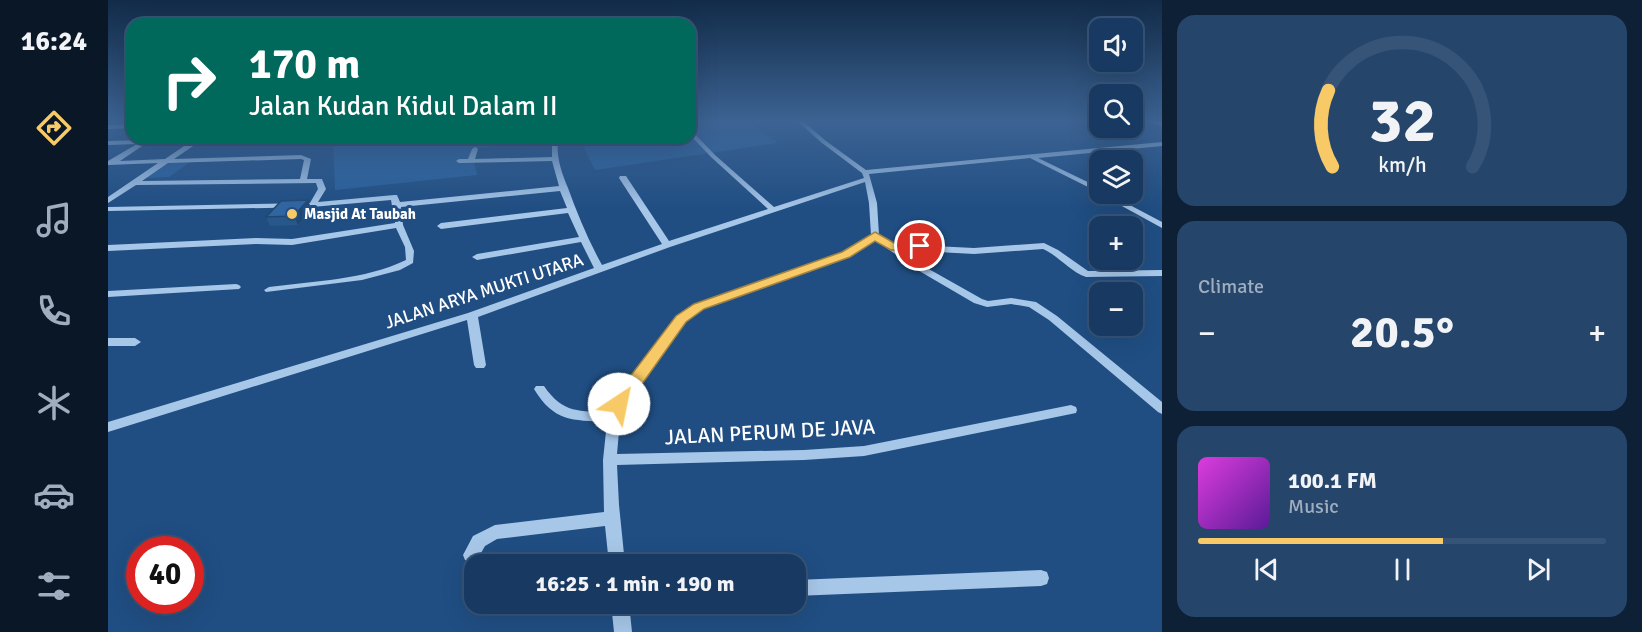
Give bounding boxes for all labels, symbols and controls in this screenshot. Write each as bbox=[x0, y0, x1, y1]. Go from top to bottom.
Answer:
map controls bbox=[1089, 18, 1143, 336]
button: sound bbox=[1089, 18, 1143, 72]
text: 16:24 bbox=[21, 25, 87, 58]
text: 170 m bbox=[249, 39, 360, 90]
icon: right bbox=[150, 42, 228, 120]
text: 32 bbox=[1368, 83, 1436, 160]
button: search bbox=[1089, 84, 1143, 138]
text: Jalan Kudan Kidul Dalam II bbox=[249, 90, 558, 123]
icon: directions bbox=[33, 107, 75, 149]
button: layers bbox=[1089, 150, 1143, 204]
text: km/h bbox=[1378, 153, 1426, 179]
icon: music bbox=[33, 199, 75, 241]
place label: Masjid At Taubah bbox=[304, 205, 416, 223]
marker: Masjid At Taubah bbox=[285, 207, 299, 221]
button: + bbox=[1089, 216, 1143, 270]
pin bbox=[894, 220, 945, 271]
icon: arrive bbox=[903, 229, 936, 262]
street label: JALAN ARYA MUKTI UTARA bbox=[382, 248, 586, 334]
text: Climate bbox=[1198, 274, 1264, 299]
button: − bbox=[1089, 282, 1143, 336]
icon: phone bbox=[33, 290, 75, 332]
text: 20.5° bbox=[1350, 305, 1454, 360]
text: − bbox=[1198, 313, 1216, 354]
text: + bbox=[1588, 313, 1606, 354]
position arrow bbox=[587, 372, 651, 436]
icon: climate bbox=[33, 382, 75, 424]
street label: JALAN PERUM DE JAVA bbox=[664, 413, 876, 450]
text: 100.1 FM bbox=[1288, 467, 1377, 494]
icon: car bbox=[33, 474, 75, 516]
text: Music bbox=[1288, 494, 1339, 519]
speed limit sign: 40 bbox=[126, 536, 204, 614]
icon: previous bbox=[1250, 553, 1283, 586]
icon: pause bbox=[1386, 553, 1419, 586]
icon: next bbox=[1522, 553, 1555, 586]
icon: filters bbox=[33, 565, 75, 607]
text: 16:25 · 1 min · 190 m bbox=[535, 570, 735, 597]

